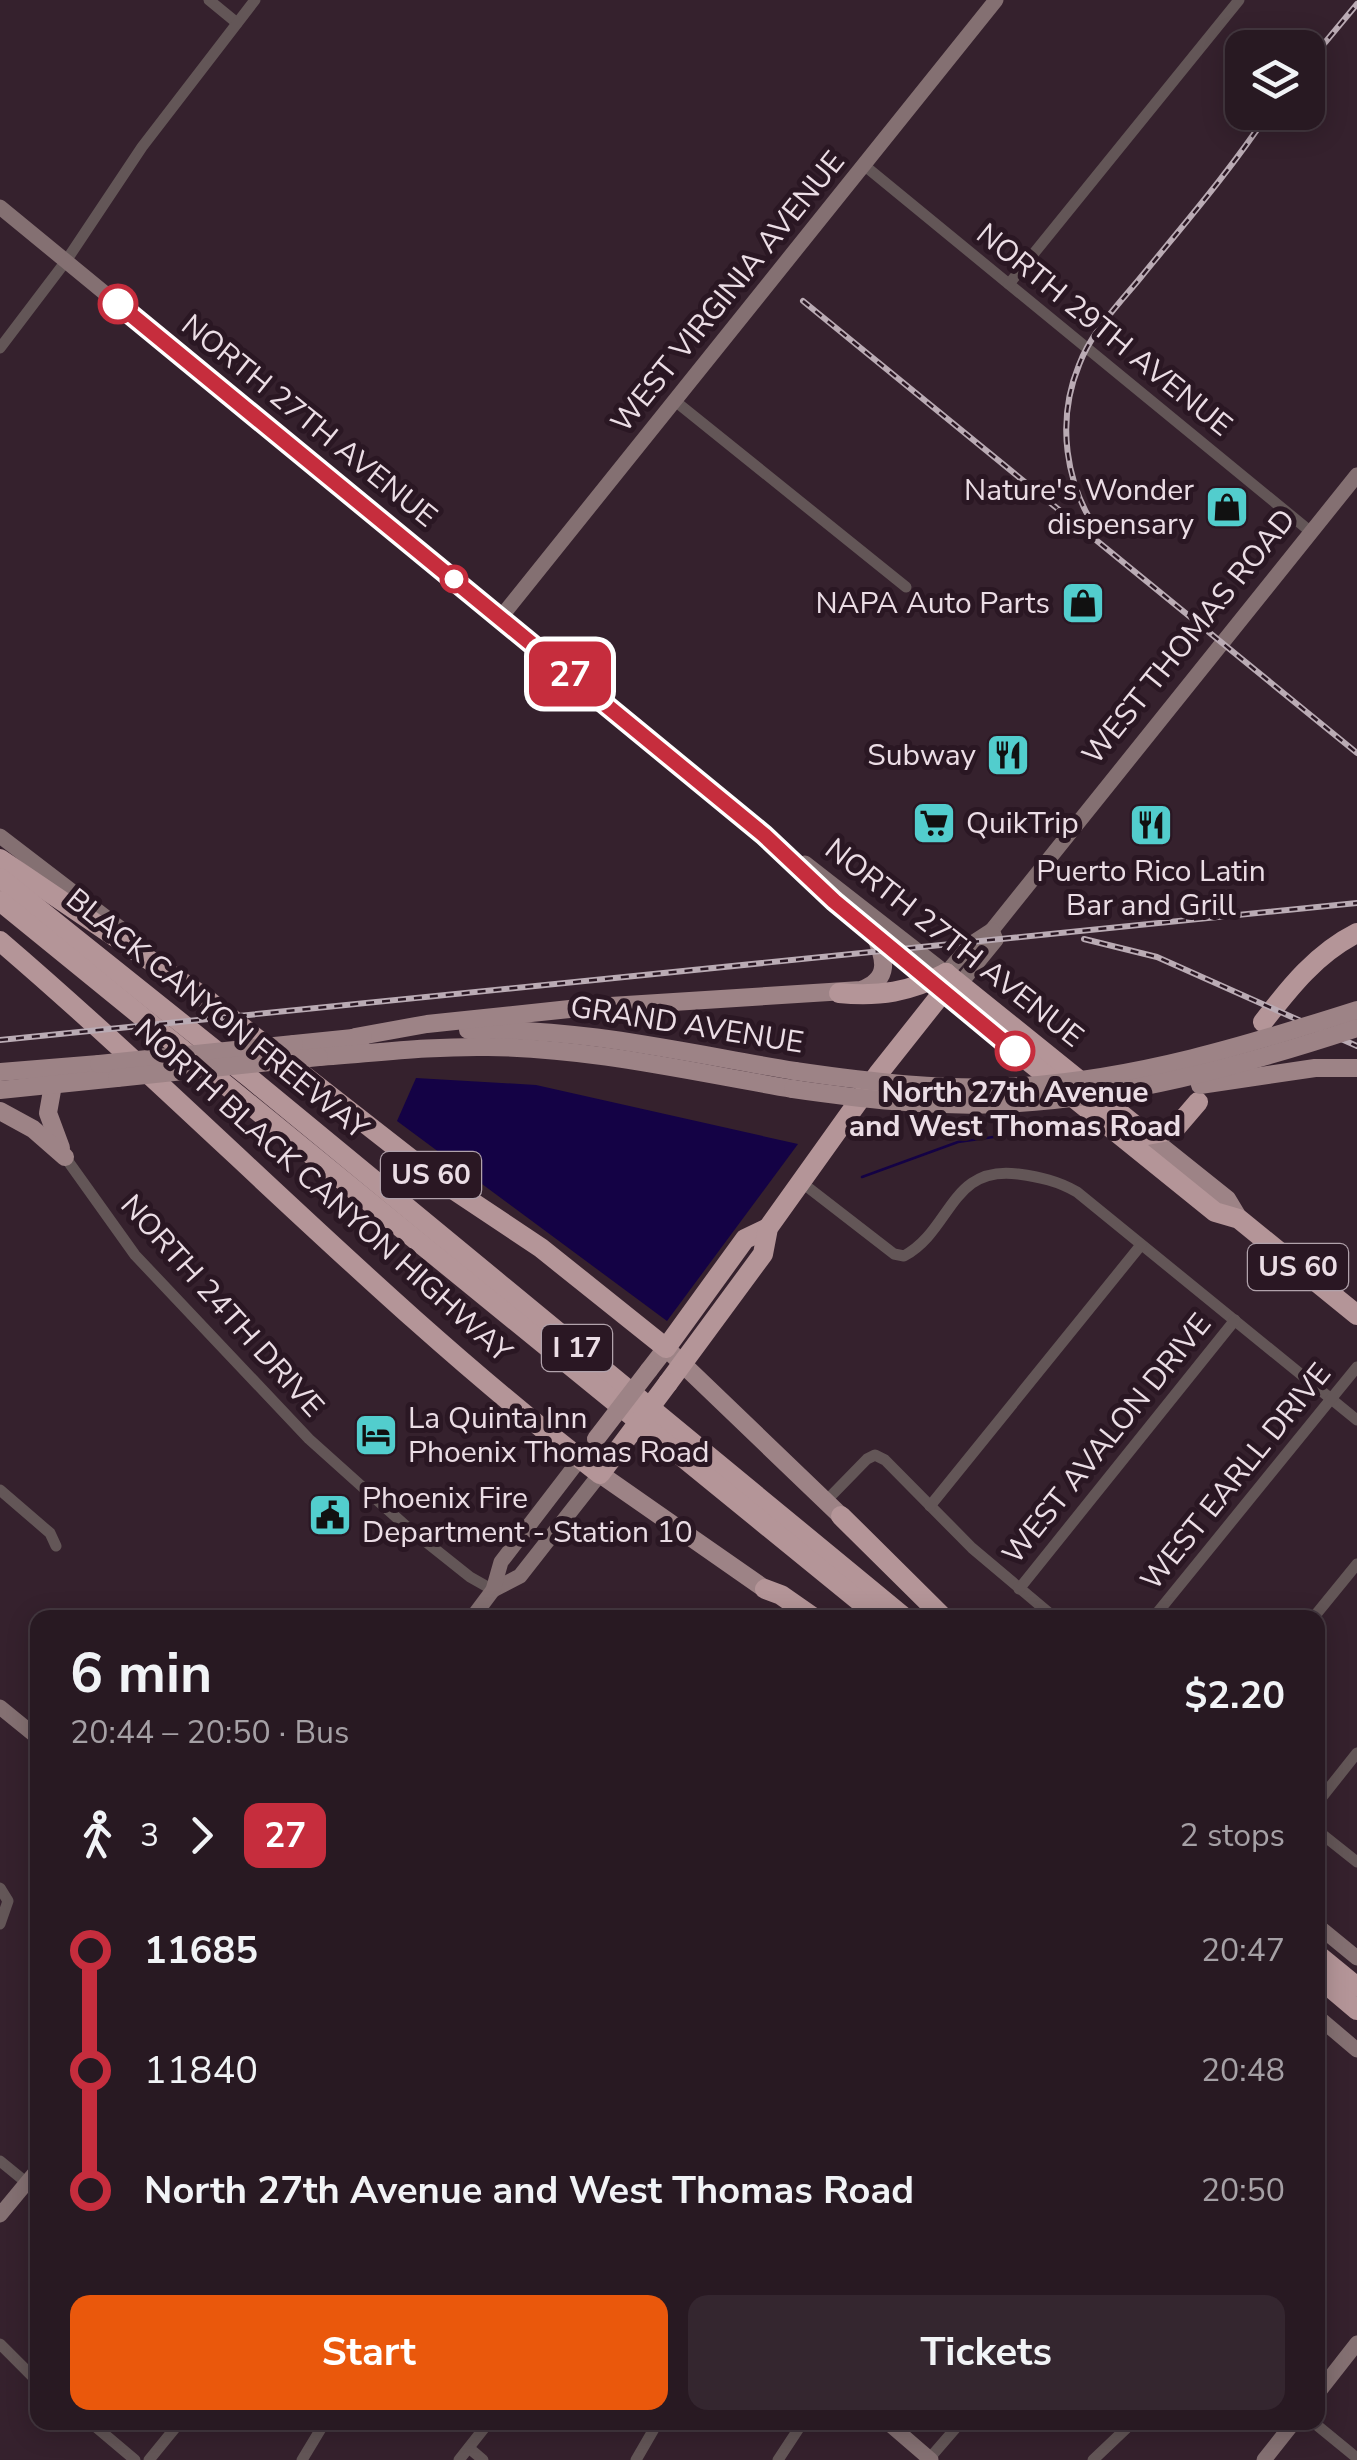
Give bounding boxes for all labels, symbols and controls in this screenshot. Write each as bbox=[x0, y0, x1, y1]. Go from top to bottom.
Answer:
map controls bbox=[1225, 30, 1325, 130]
button: layers bbox=[1225, 30, 1325, 130]
street label: WEST VIRGINIA AVENUE bbox=[602, 143, 854, 441]
street label: NORTH 29TH AVENUE bbox=[968, 214, 1240, 446]
unlabelled marker bbox=[99, 285, 137, 323]
street label: NORTH 27TH AVENUE bbox=[173, 305, 445, 537]
place label: Nature's Wonder dispensary bbox=[964, 470, 1195, 545]
shop icon: Nature's Wonder dispensary bbox=[1204, 484, 1250, 530]
street label: WEST THOMAS ROAD bbox=[1073, 501, 1305, 773]
unlabelled marker bbox=[441, 566, 467, 592]
shop icon: NAPA Auto Parts bbox=[1060, 580, 1106, 626]
place label: NAPA Auto Parts bbox=[815, 583, 1050, 624]
line badge: 27 bbox=[525, 642, 615, 706]
text: 27 bbox=[549, 651, 591, 698]
restaurant icon: Subway bbox=[985, 732, 1031, 778]
place label: Subway bbox=[867, 735, 977, 776]
supermarket icon: QuikTrip bbox=[911, 800, 957, 846]
restaurant icon: Puerto Rico Latin Bar and Grill bbox=[1128, 802, 1174, 848]
place label: QuikTrip bbox=[966, 803, 1079, 844]
street label: NORTH 27TH AVENUE bbox=[816, 829, 1092, 1057]
place label: Puerto Rico Latin Bar and Grill bbox=[1036, 851, 1266, 926]
street label: BLACK CANYON FREEWAY bbox=[57, 879, 378, 1150]
street label: GRAND AVENUE bbox=[568, 986, 806, 1064]
street label: NORTH BLACK CANYON HIGHWAY bbox=[125, 1010, 521, 1373]
marker: North 27th Avenue and West Thomas Road bbox=[996, 1032, 1034, 1070]
place label: North 27th Avenue and West Thomas Road bbox=[849, 1072, 1181, 1147]
road number: US 60 bbox=[381, 1152, 481, 1198]
street label: NORTH 24TH DRIVE bbox=[111, 1186, 333, 1426]
road number: US 60 bbox=[1248, 1244, 1348, 1290]
street label: WEST AVALON DRIVE bbox=[993, 1305, 1221, 1573]
road number: I 17 bbox=[542, 1325, 612, 1371]
street label: WEST EARLL DRIVE bbox=[1132, 1355, 1340, 1599]
place label: La Quinta Inn Phoenix Thomas Road bbox=[408, 1398, 709, 1473]
hotel icon: La Quinta Inn Phoenix Thomas Road bbox=[353, 1412, 399, 1458]
place label: Phoenix Fire Department - Station 10 bbox=[362, 1478, 693, 1553]
public building icon: Phoenix Fire Department - Station 10 bbox=[307, 1492, 353, 1538]
text: 6 min bbox=[70, 1636, 212, 1711]
text: $2.20 bbox=[1184, 1670, 1285, 1721]
text: 20:44 – 20:50 · Bus bbox=[70, 1711, 349, 1754]
icon: walk bbox=[70, 1808, 125, 1863]
icon: forward bbox=[174, 1808, 229, 1863]
text: 27 bbox=[264, 1812, 306, 1859]
text: 3 bbox=[140, 1814, 159, 1857]
text: 2 stops bbox=[1179, 1814, 1285, 1857]
text: 11685 bbox=[144, 1925, 258, 1976]
text: 20:47 bbox=[1201, 1929, 1285, 1972]
text: 11840 bbox=[144, 2045, 258, 2096]
text: 20:48 bbox=[1201, 2049, 1285, 2092]
text: North 27th Avenue and West Thomas Road bbox=[144, 2165, 914, 2216]
text: 20:50 bbox=[1201, 2169, 1285, 2212]
button: Start bbox=[70, 2295, 668, 2410]
button: Tickets bbox=[688, 2295, 1285, 2410]

